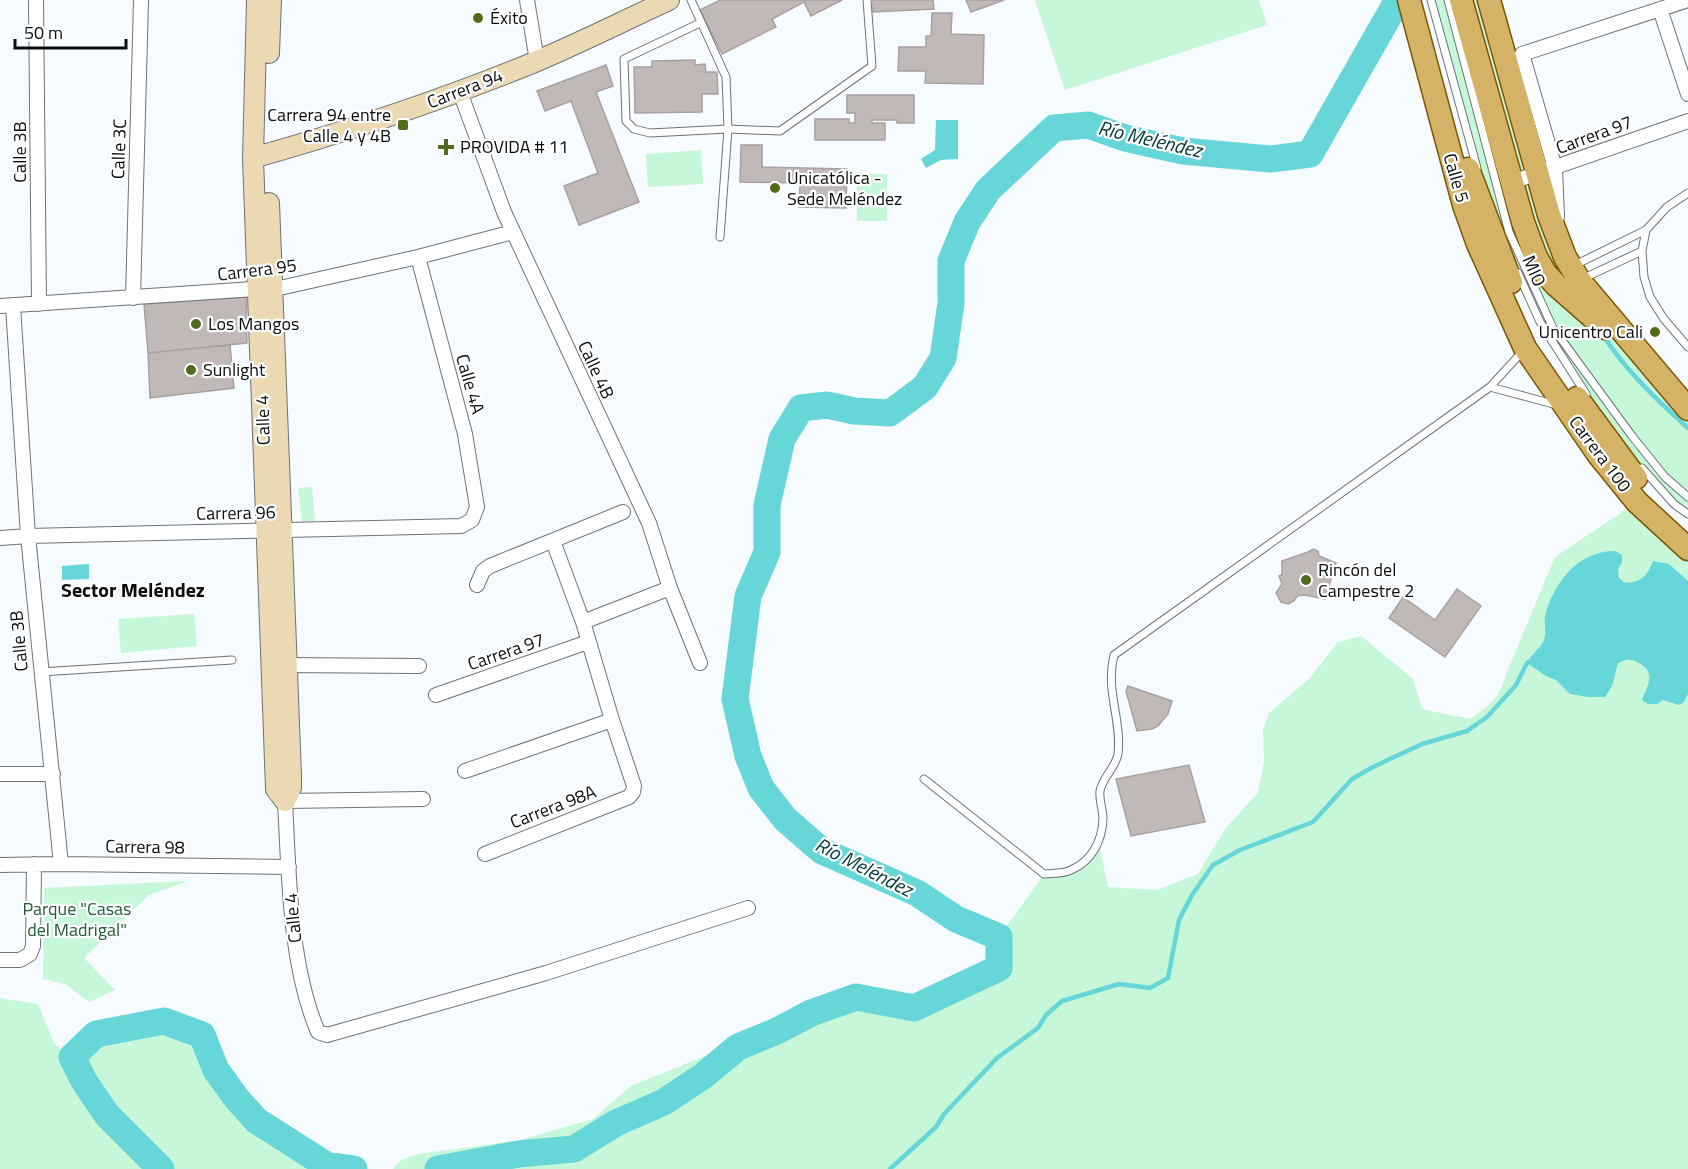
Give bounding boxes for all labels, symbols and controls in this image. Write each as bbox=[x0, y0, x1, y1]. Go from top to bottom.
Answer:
place label: Éxito bbox=[490, 4, 528, 31]
marker: Éxito bbox=[471, 11, 485, 25]
scale bar bbox=[15, 12, 126, 50]
text: 50 m bbox=[24, 19, 63, 46]
street label: Carrera 94 bbox=[423, 62, 507, 115]
place label: Carrera 94 entre Calle 4 y 4B bbox=[267, 101, 391, 149]
street label: Carrera 97 bbox=[1552, 108, 1636, 161]
water label: Río Meléndez bbox=[1095, 112, 1207, 166]
street label: Calle 3C bbox=[104, 118, 133, 179]
marker: Carrera 94 entre Calle 4 y 4B bbox=[396, 118, 410, 132]
street label: Calle 3B bbox=[6, 121, 33, 183]
place label: PROVIDA # 11 bbox=[460, 133, 569, 160]
marker: PROVIDA # 11 bbox=[437, 138, 455, 156]
street label: Calle 5 bbox=[1437, 150, 1476, 206]
place label: Unicatólica - Sede Meléndez bbox=[787, 164, 902, 212]
marker: Unicatólica - Sede Meléndez bbox=[768, 181, 782, 195]
street label: Carrera 95 bbox=[216, 251, 298, 288]
street label: MIO bbox=[1516, 251, 1553, 291]
place label: Los Mangos bbox=[208, 310, 299, 337]
marker: Los Mangos bbox=[189, 317, 203, 331]
place label: Unicentro Cali bbox=[1539, 318, 1643, 345]
marker: Unicentro Cali bbox=[1648, 325, 1662, 339]
street label: Calle 4B bbox=[571, 336, 622, 403]
street label: Calle 4A bbox=[449, 351, 492, 417]
place label: Sunlight bbox=[203, 356, 266, 383]
marker: Sunlight bbox=[184, 363, 198, 377]
street label: Calle 4 bbox=[248, 394, 277, 446]
street label: Carrera 100 bbox=[1563, 410, 1638, 498]
street label: Carrera 96 bbox=[196, 498, 276, 527]
place label: Rincón del Campestre 2 bbox=[1318, 556, 1414, 604]
marker: Rincón del Campestre 2 bbox=[1299, 573, 1313, 587]
district label: Sector Meléndez bbox=[61, 574, 205, 605]
street label: Calle 3B bbox=[2, 609, 35, 673]
street label: Carrera 97 bbox=[464, 626, 548, 677]
street label: Carrera 98A bbox=[506, 778, 600, 835]
water label: Río Meléndez bbox=[810, 829, 920, 905]
street label: Carrera 98 bbox=[105, 832, 185, 861]
street label: Calle 4 bbox=[276, 892, 309, 944]
park label: Parque "Casas del Madrigal" bbox=[23, 895, 131, 943]

